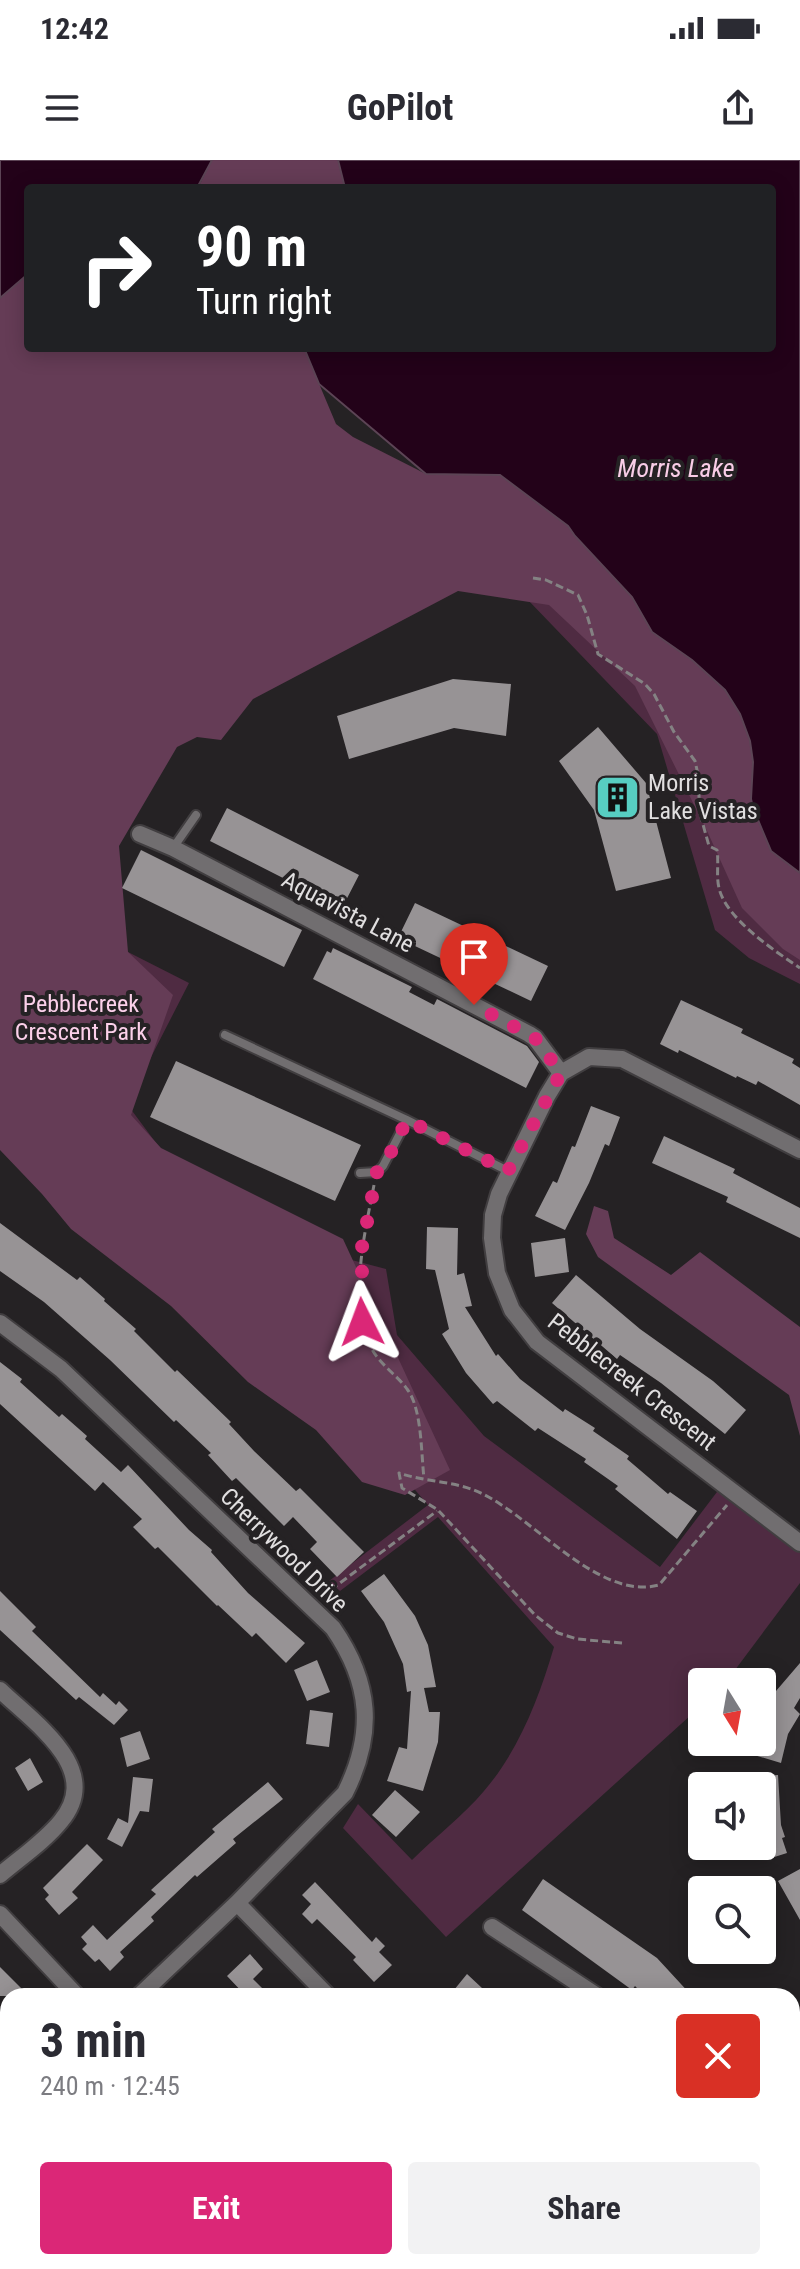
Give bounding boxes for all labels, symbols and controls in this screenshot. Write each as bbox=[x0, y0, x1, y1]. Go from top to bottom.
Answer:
text: 12:42 bbox=[40, 11, 109, 46]
icon: menu bbox=[40, 86, 84, 130]
icon: share bbox=[716, 86, 760, 130]
text: GoPilot bbox=[347, 87, 453, 129]
text: 90 m bbox=[196, 214, 307, 280]
icon: right bbox=[64, 216, 168, 320]
text: Turn right bbox=[196, 281, 332, 323]
water label: Morris Lake bbox=[617, 453, 735, 483]
place label: Morris Lake Vistas bbox=[648, 769, 758, 825]
building icon: Morris Lake Vistas bbox=[593, 773, 641, 821]
street label: Aquavista Lane bbox=[277, 866, 419, 958]
pin bbox=[440, 923, 508, 1005]
icon: arrive bbox=[452, 935, 496, 979]
park label: Pebblecreek Crescent Park bbox=[15, 990, 147, 1046]
position arrow bbox=[320, 1280, 404, 1364]
street label: Pebblecreek Crescent bbox=[542, 1308, 722, 1456]
street label: Cherrywood Drive bbox=[214, 1482, 354, 1618]
north arrow bbox=[688, 1668, 776, 1756]
map controls bbox=[688, 1668, 776, 1964]
button: sound bbox=[688, 1772, 776, 1860]
button: search bbox=[688, 1876, 776, 1964]
text: 3 min bbox=[40, 2012, 147, 2069]
button: close bbox=[676, 2014, 760, 2098]
text: 240 m · 12:45 bbox=[40, 2071, 180, 2101]
button: Exit bbox=[40, 2162, 392, 2254]
button: Share bbox=[408, 2162, 760, 2254]

